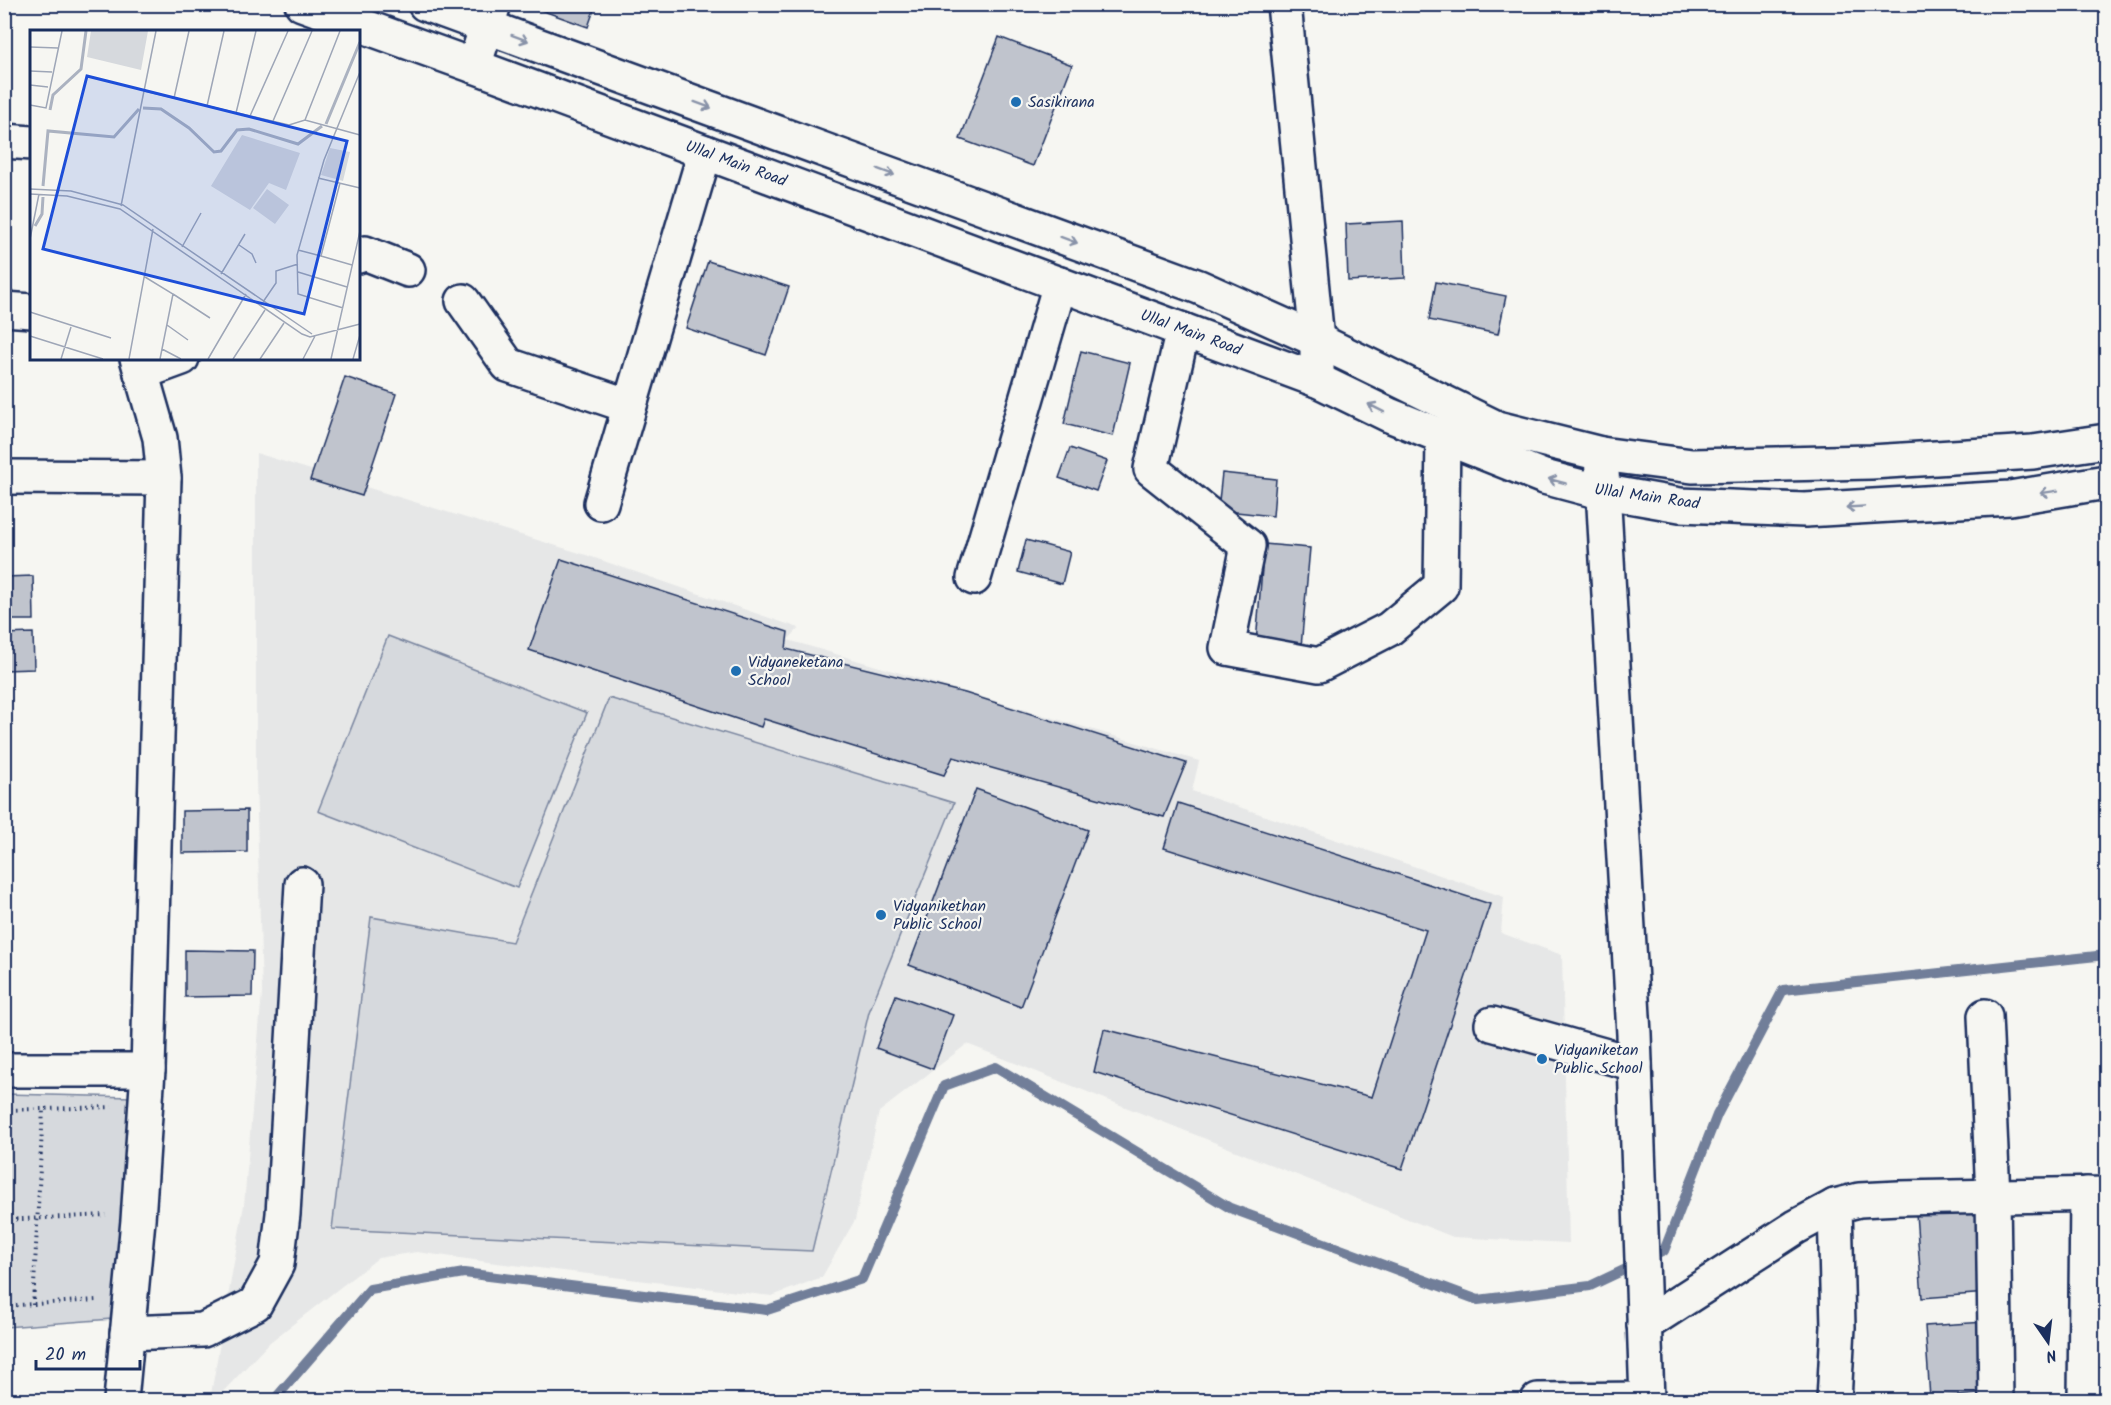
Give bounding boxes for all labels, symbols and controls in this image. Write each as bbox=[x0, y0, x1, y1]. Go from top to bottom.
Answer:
inset map bbox=[30, 30, 360, 360]
one-way arrow bbox=[510, 34, 528, 45]
place label: Sasikirana bbox=[1028, 90, 1095, 115]
marker: Sasikirana bbox=[1009, 95, 1023, 109]
one-way arrow bbox=[693, 101, 712, 112]
street label: Ullal Main Road bbox=[682, 134, 791, 194]
one-way arrow bbox=[876, 168, 895, 179]
one-way arrow bbox=[1059, 235, 1078, 246]
street label: Ullal Main Road bbox=[1137, 303, 1246, 363]
one-way arrow bbox=[1368, 402, 1386, 413]
one-way arrow bbox=[1548, 474, 1567, 486]
street label: Ullal Main Road bbox=[1593, 477, 1702, 517]
one-way arrow bbox=[2039, 487, 2059, 498]
one-way arrow bbox=[1845, 502, 1865, 513]
place label: Vidyaneketana School bbox=[748, 650, 843, 693]
marker: Vidyaneketana School bbox=[729, 664, 743, 678]
place label: Vidyanikethan Public School bbox=[893, 894, 986, 937]
marker: Vidyanikethan Public School bbox=[874, 908, 888, 922]
place label: Vidyaniketan Public School bbox=[1554, 1038, 1643, 1081]
marker: Vidyaniketan Public School bbox=[1535, 1052, 1549, 1066]
north arrow bbox=[2018, 1312, 2078, 1372]
scale bar bbox=[36, 1333, 140, 1371]
text: 20 m bbox=[45, 1341, 86, 1370]
text: N bbox=[2043, 1342, 2059, 1368]

